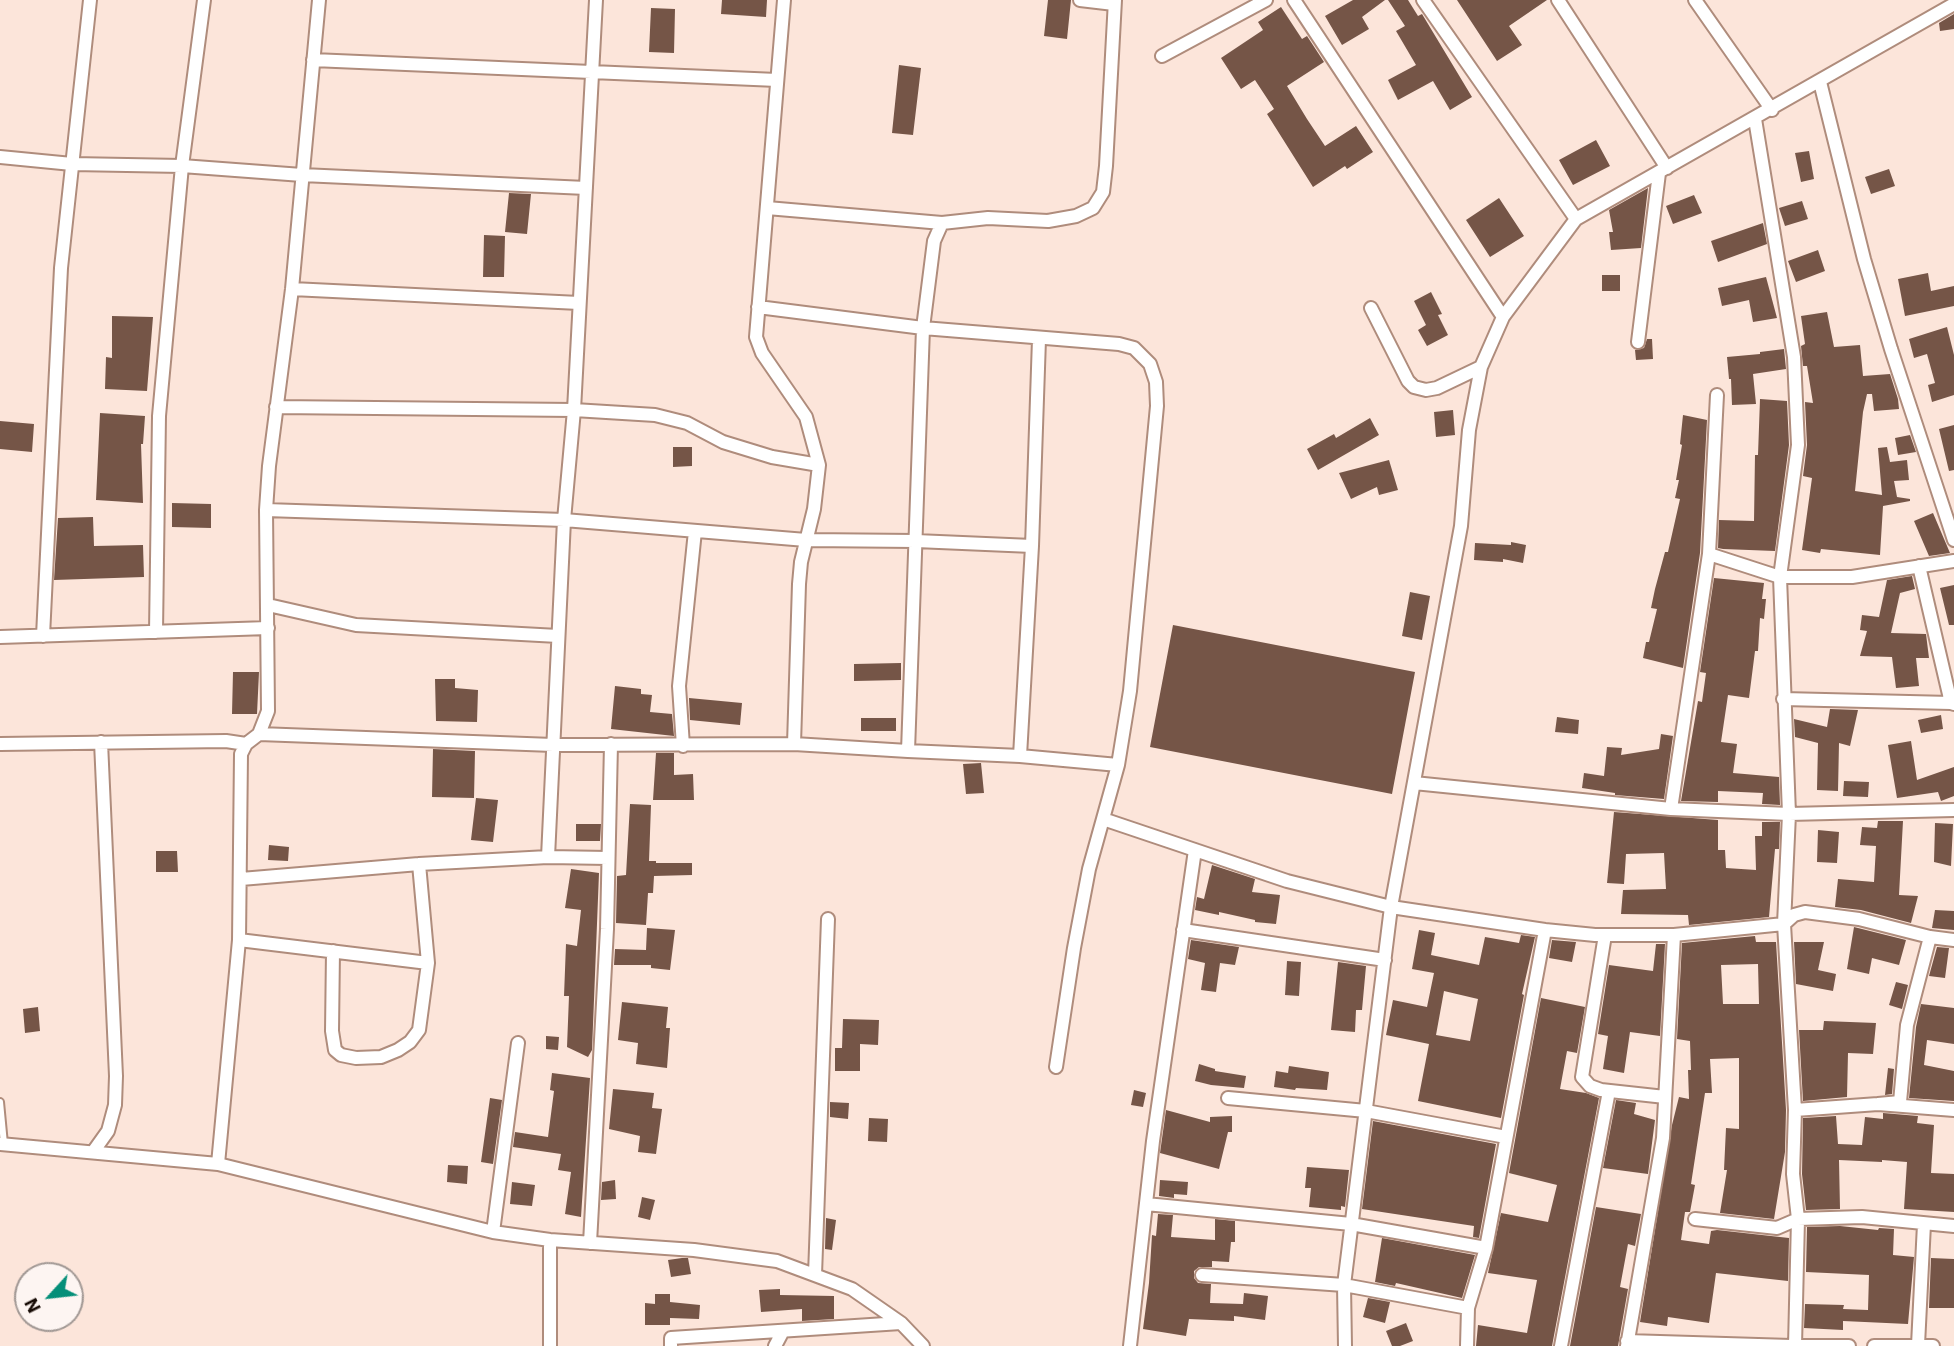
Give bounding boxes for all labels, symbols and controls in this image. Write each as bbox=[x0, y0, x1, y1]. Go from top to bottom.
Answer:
north arrow bbox=[14, 1262, 84, 1332]
text: N bbox=[18, 1294, 46, 1317]

